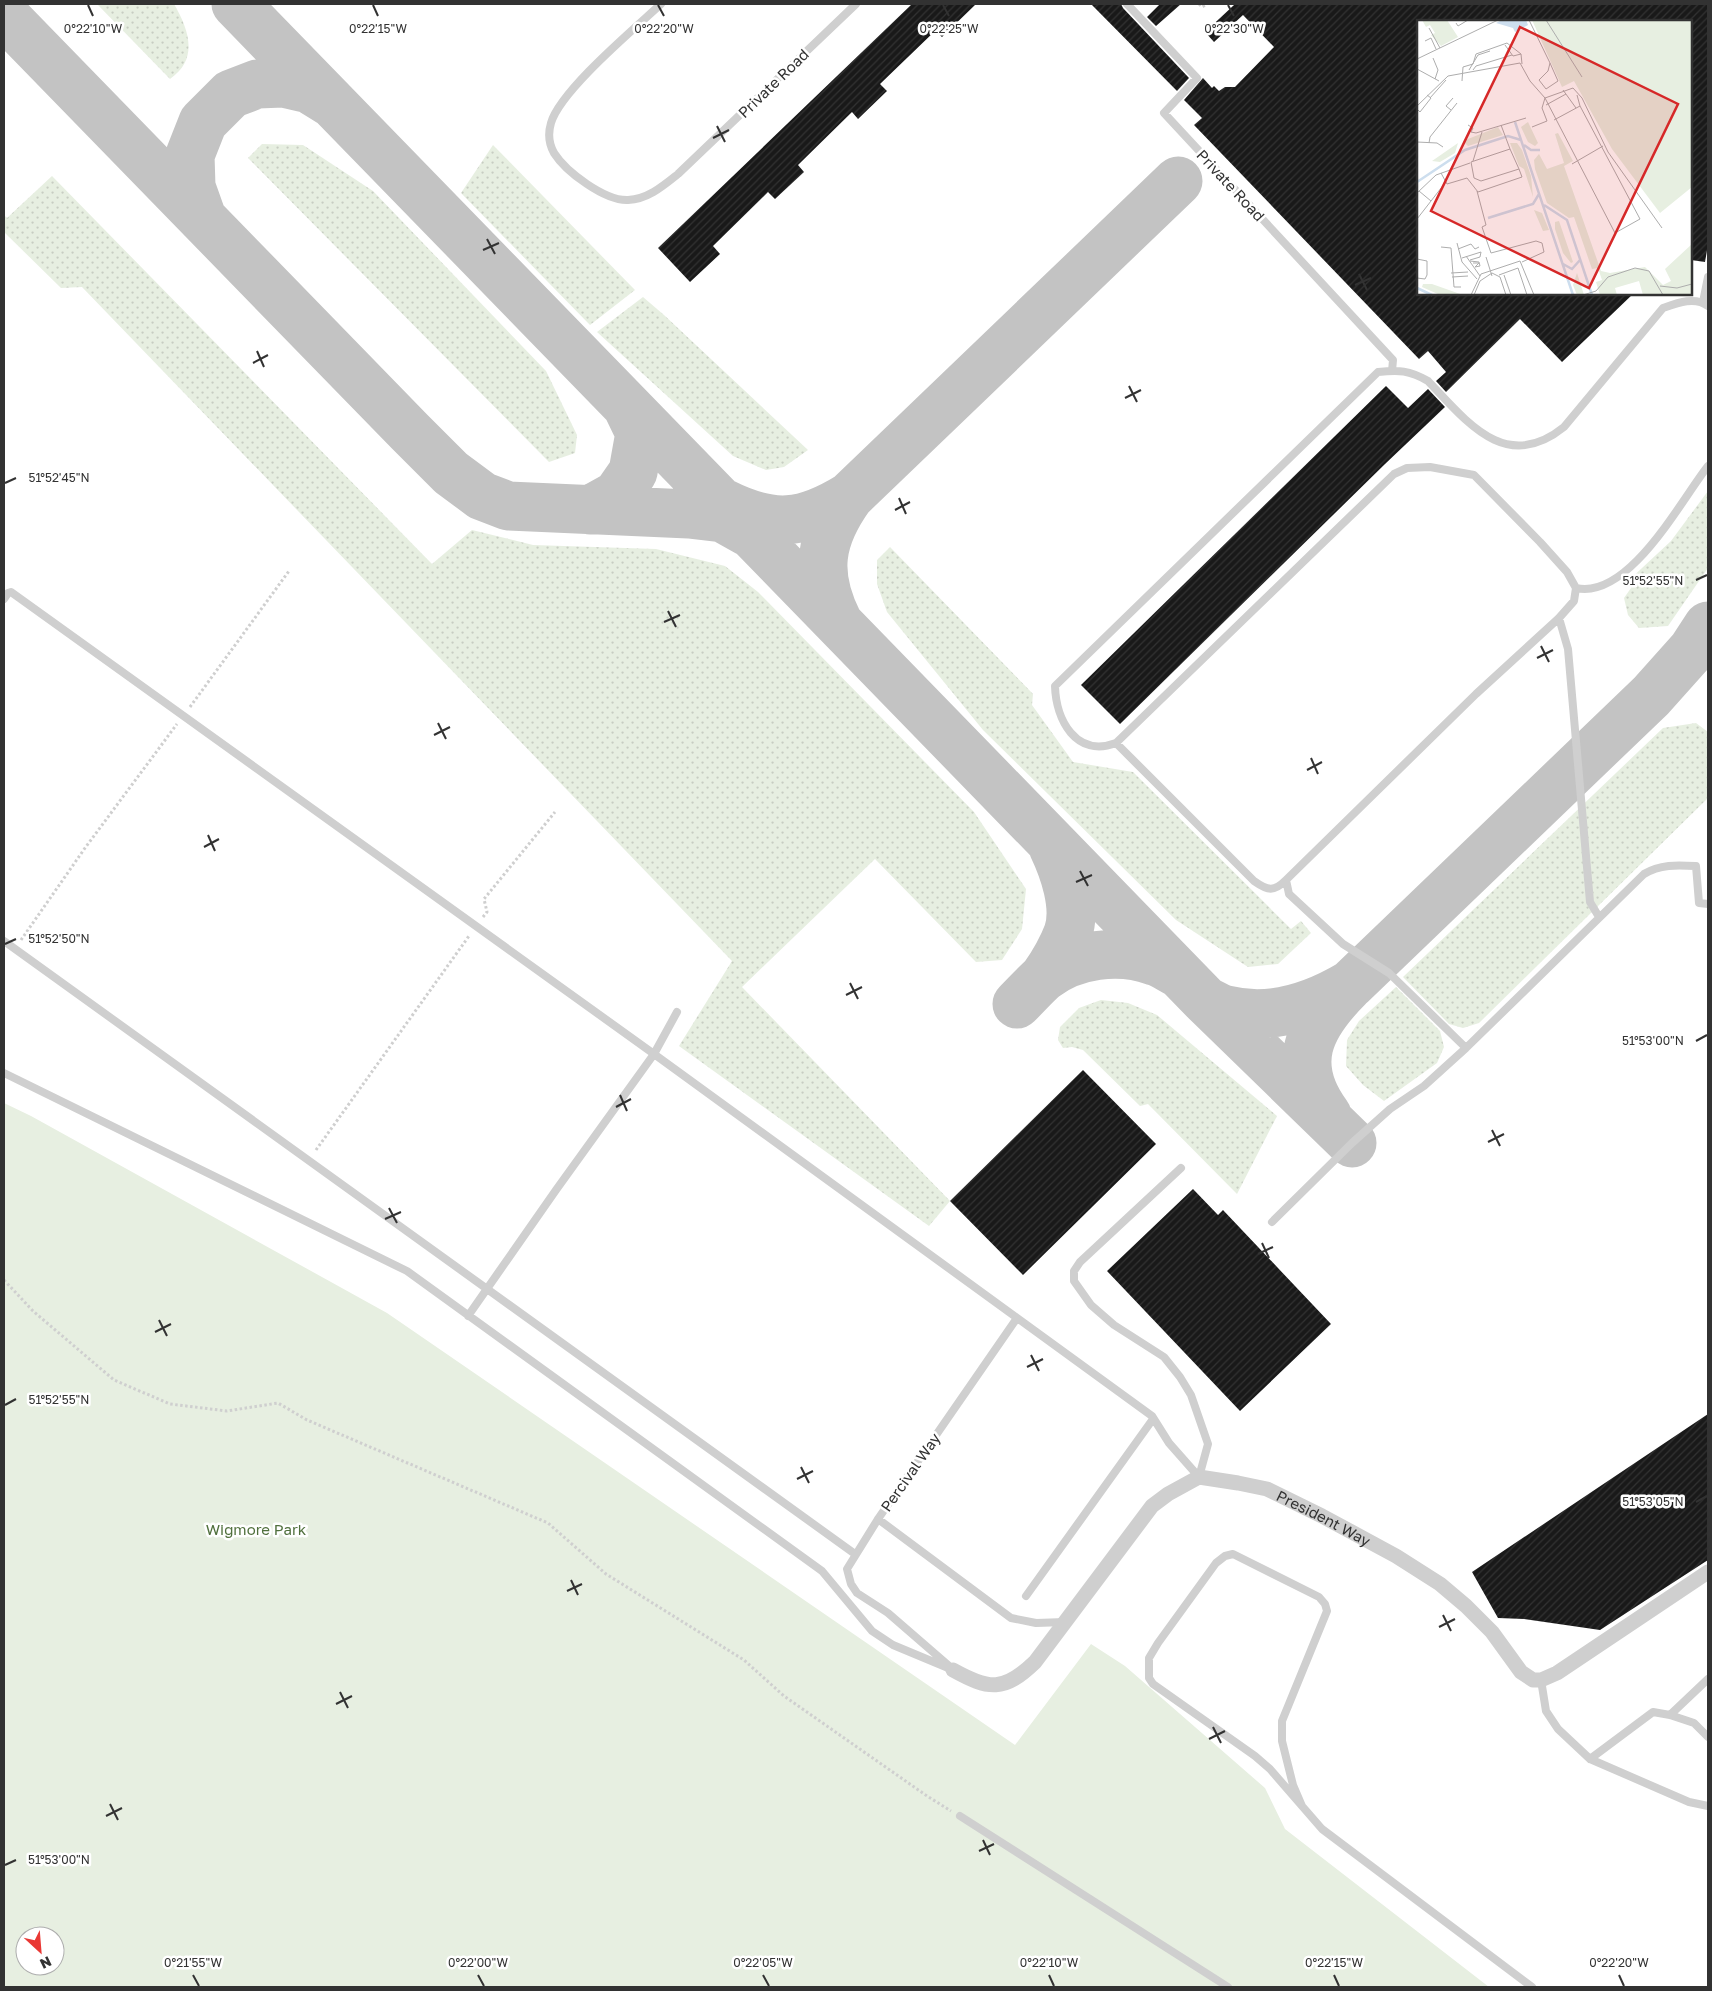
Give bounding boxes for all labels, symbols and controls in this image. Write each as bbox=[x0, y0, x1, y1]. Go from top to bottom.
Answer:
inset map bbox=[1417, 20, 1692, 295]
text: 0°22'10"W bbox=[64, 21, 123, 36]
text: 0°22'15"W bbox=[349, 21, 407, 36]
text: 0°22'20"W bbox=[634, 21, 694, 36]
text: 0°22'25"W bbox=[919, 21, 979, 36]
text: 0°22'30"W bbox=[1204, 21, 1264, 36]
street label: Private Road bbox=[734, 45, 812, 121]
street label: Private Road bbox=[1193, 146, 1269, 224]
text: 51°52'45"N bbox=[28, 470, 90, 485]
text: 51°52'55"N bbox=[1623, 573, 1683, 588]
text: 51°52'50"N bbox=[28, 931, 90, 946]
text: 51°53'00"N bbox=[1622, 1033, 1684, 1048]
text: 51°52'55"N bbox=[29, 1392, 89, 1407]
street label: Percival Way bbox=[876, 1429, 944, 1515]
street label: President Way bbox=[1274, 1486, 1374, 1550]
text: 51°53'05"N bbox=[1622, 1494, 1684, 1509]
park label: Wigmore Park bbox=[206, 1520, 307, 1538]
text: 51°53'00"N bbox=[28, 1852, 90, 1867]
north arrow bbox=[15, 1926, 65, 1976]
text: N bbox=[37, 1953, 54, 1973]
text: 0°21'55"W bbox=[164, 1955, 222, 1970]
text: 0°22'00"W bbox=[448, 1955, 508, 1970]
text: 0°22'05"W bbox=[733, 1955, 793, 1970]
text: 0°22'10"W bbox=[1020, 1955, 1079, 1970]
text: 0°22'15"W bbox=[1305, 1955, 1363, 1970]
text: 0°22'20"W bbox=[1589, 1955, 1649, 1970]

